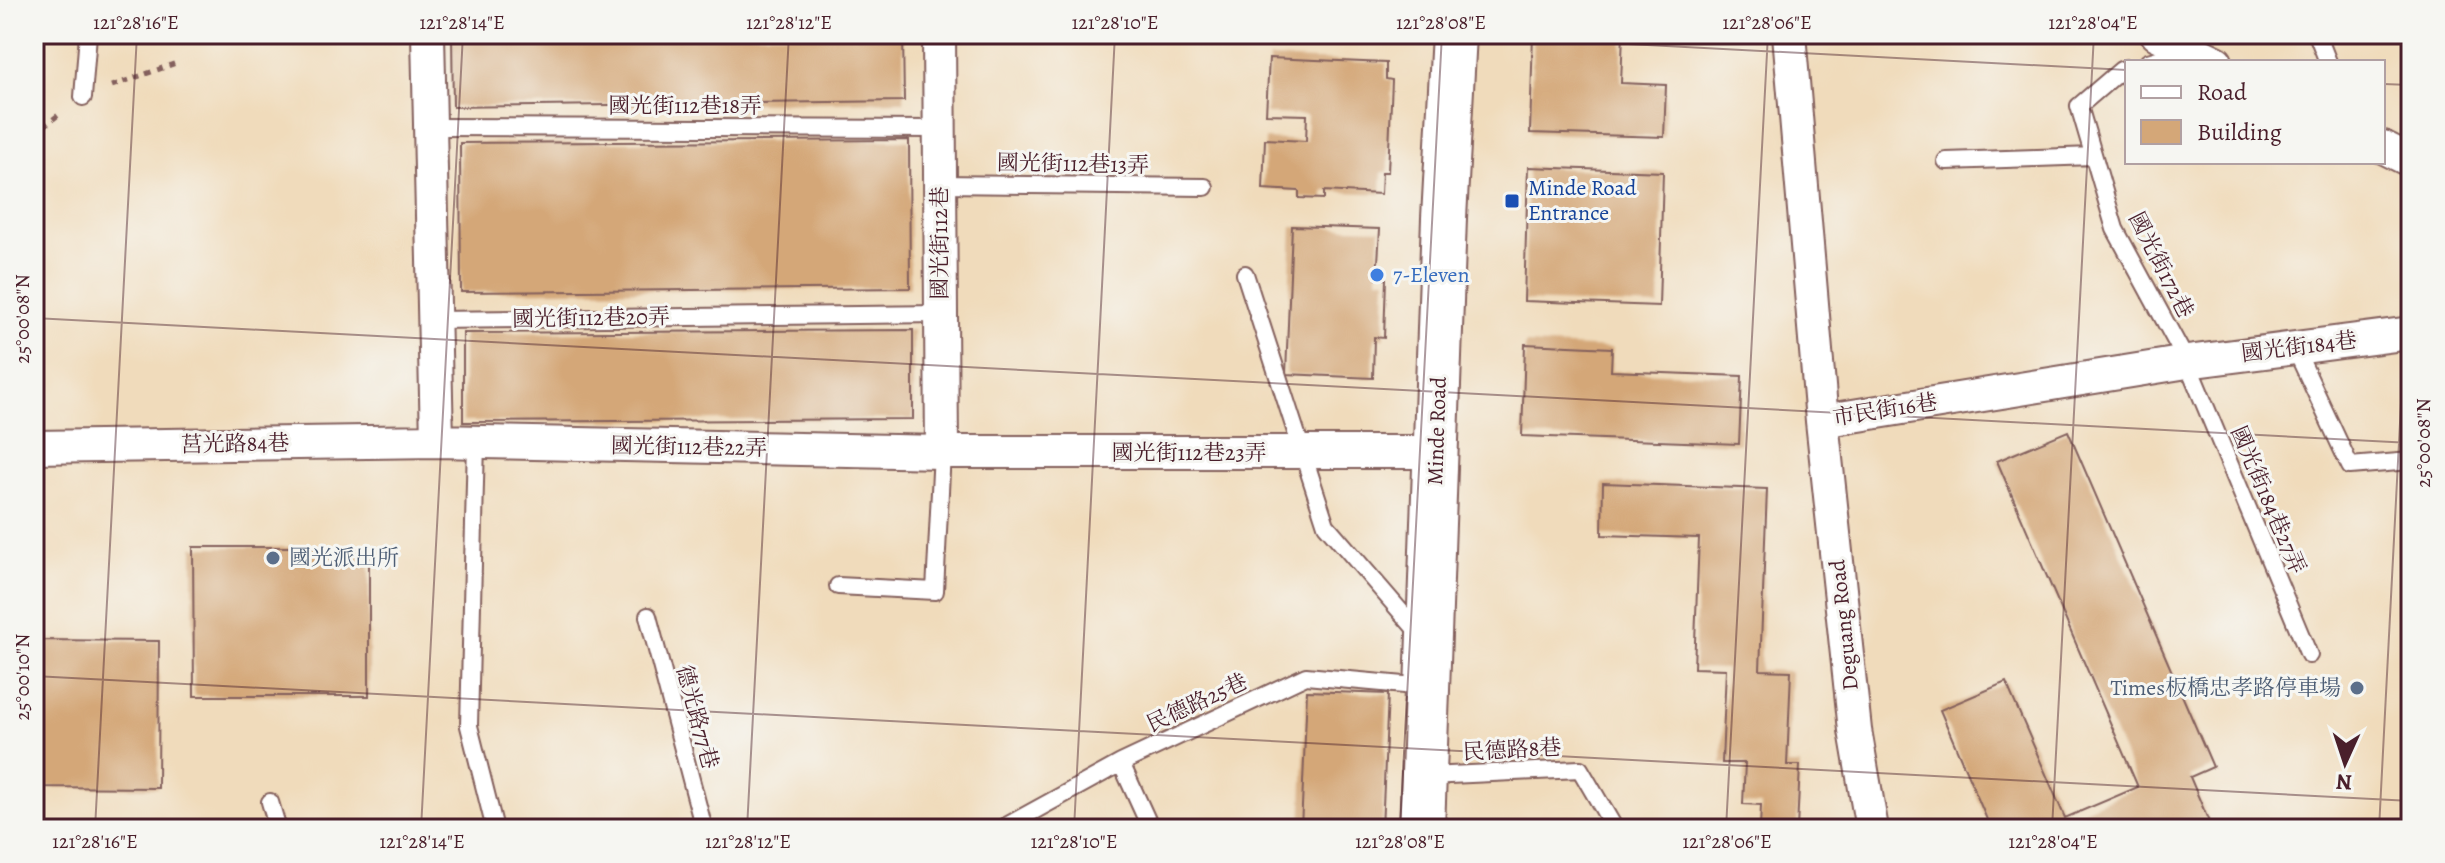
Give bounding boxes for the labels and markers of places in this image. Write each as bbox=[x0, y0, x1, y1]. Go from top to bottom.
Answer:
place label: Minde Road Entrance bbox=[1528, 173, 1637, 228]
marker: Minde Road Entrance bbox=[1503, 192, 1521, 210]
place label: 7-Eleven bbox=[1393, 260, 1470, 290]
marker: 7-Eleven bbox=[1368, 266, 1386, 284]
place label: 國光派出所 bbox=[289, 543, 399, 573]
marker: 國光派出所 bbox=[264, 549, 282, 567]
place label: Times板橋忠孝路停車場 bbox=[2110, 673, 2341, 703]
marker: Times板橋忠孝路停車場 bbox=[2348, 679, 2366, 697]

